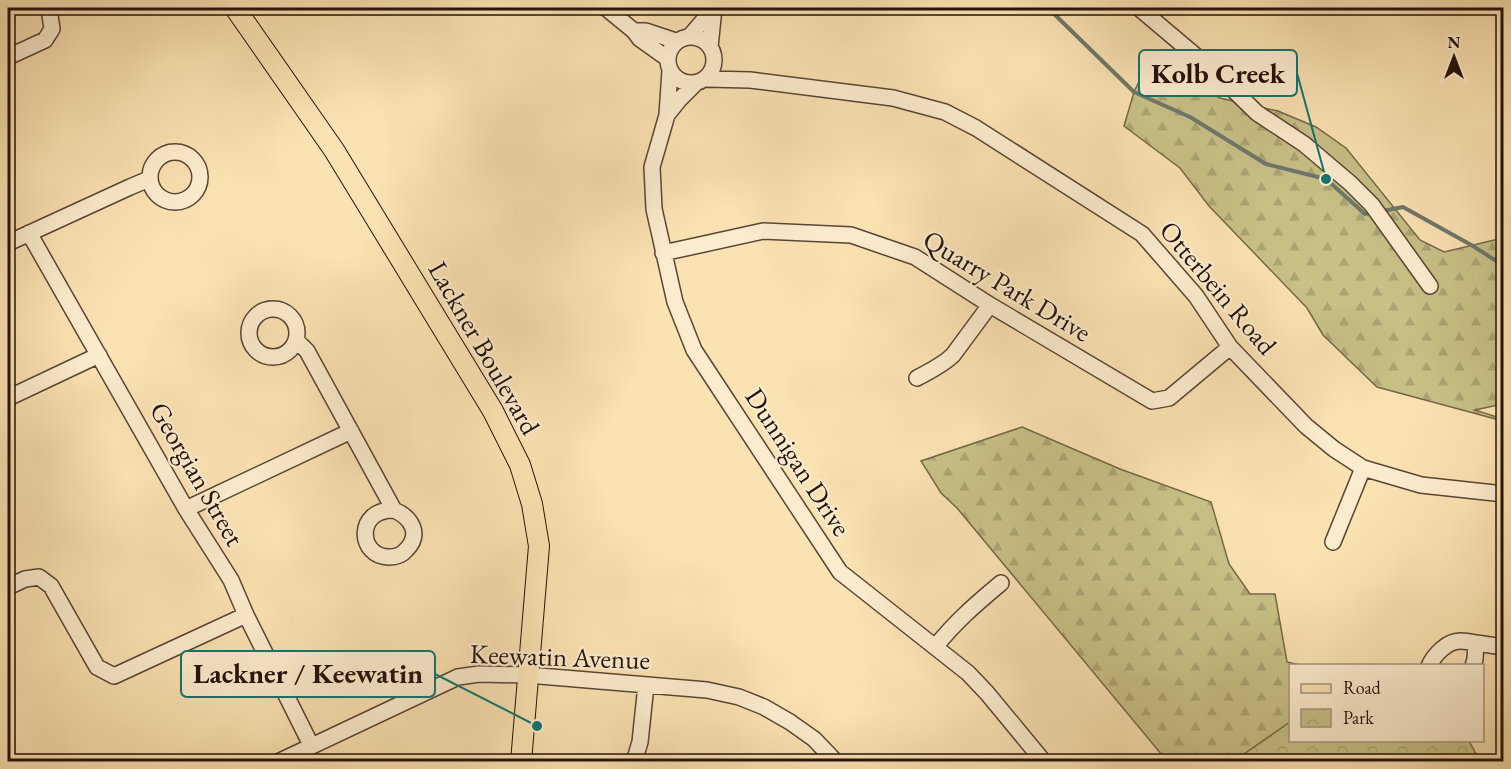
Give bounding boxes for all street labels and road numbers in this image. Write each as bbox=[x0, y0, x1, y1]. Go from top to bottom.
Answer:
street label: Otterbein Road bbox=[1152, 213, 1285, 362]
street label: Quarry Park Drive bbox=[917, 222, 1098, 349]
street label: Lackner Boulevard bbox=[421, 255, 548, 441]
street label: Dunnigan Drive bbox=[738, 381, 859, 542]
street label: Georgian Street bbox=[142, 396, 253, 552]
street label: Keewatin Avenue bbox=[469, 636, 651, 677]

